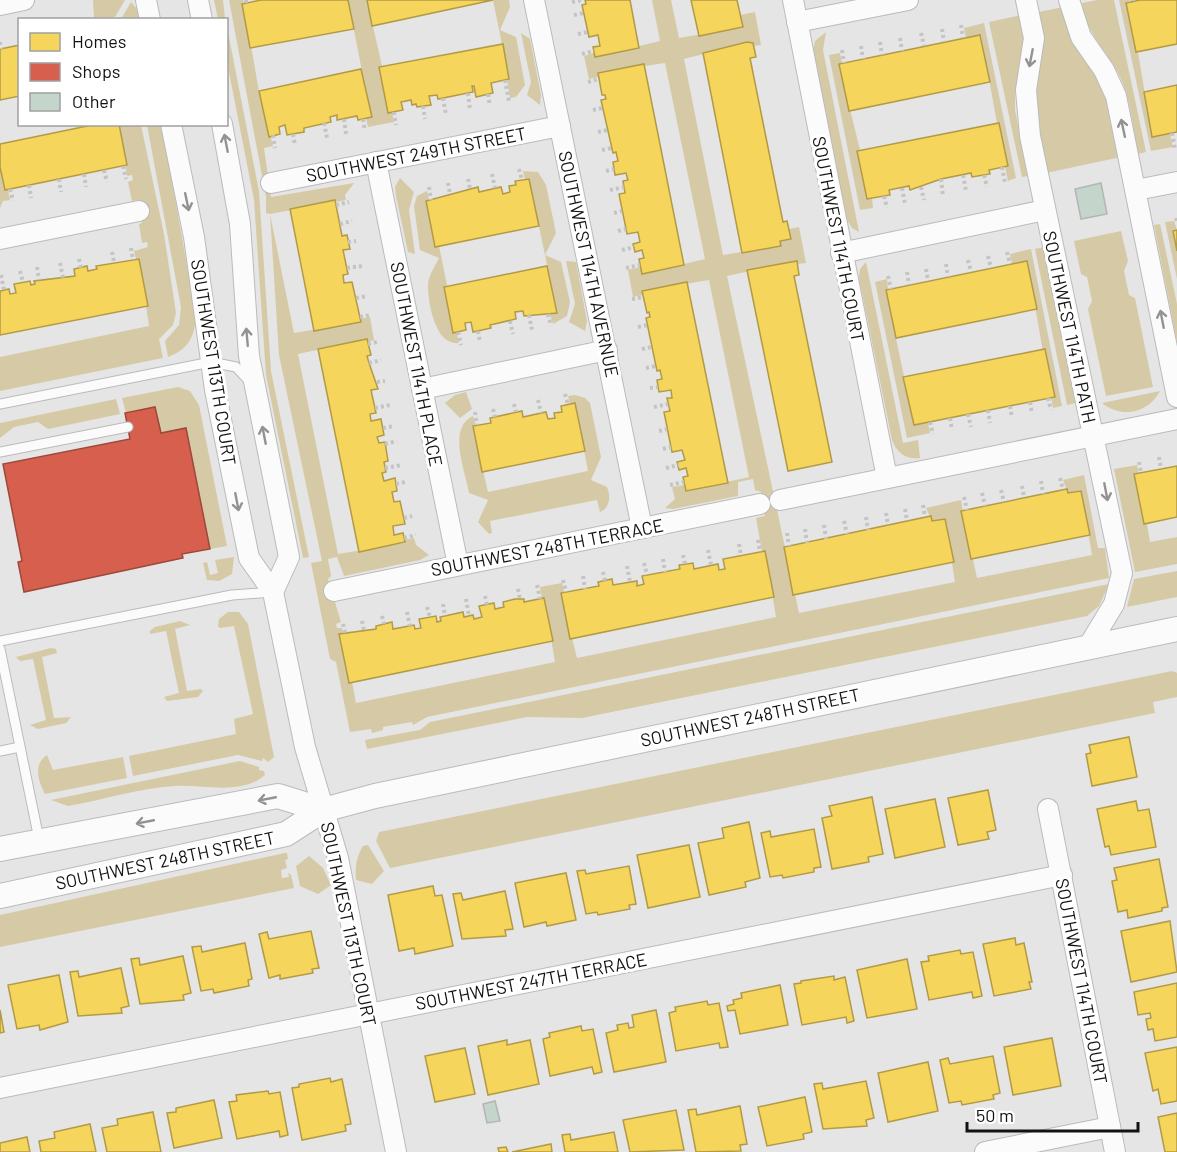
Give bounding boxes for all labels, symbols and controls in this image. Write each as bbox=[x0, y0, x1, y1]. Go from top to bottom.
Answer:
legend bbox=[18, 18, 228, 126]
text: Homes bbox=[72, 30, 126, 52]
one-way arrow bbox=[1025, 47, 1036, 67]
text: Shops bbox=[72, 60, 121, 82]
text: Other bbox=[72, 90, 116, 112]
one-way arrow bbox=[1117, 119, 1128, 138]
street label: SOUTHWEST 249TH STREET bbox=[304, 122, 528, 186]
one-way arrow bbox=[220, 134, 231, 154]
street label: SOUTHWEST 114TH COURT bbox=[808, 134, 870, 344]
street label: SOUTHWEST 114TH AVERNUE bbox=[554, 149, 624, 379]
one-way arrow bbox=[182, 192, 193, 212]
street label: SOUTHWEST 114TH PATH bbox=[1039, 229, 1101, 425]
street label: SOUTHWEST 113TH COURT bbox=[187, 257, 241, 467]
street label: SOUTHWEST 114TH PLACE bbox=[386, 260, 448, 468]
one-way arrow bbox=[1156, 310, 1167, 329]
one-way arrow bbox=[241, 327, 252, 347]
one-way arrow bbox=[258, 425, 269, 445]
one-way arrow bbox=[1101, 482, 1112, 502]
one-way arrow bbox=[232, 492, 243, 511]
street label: SOUTHWEST 248TH TERRACE bbox=[429, 514, 665, 580]
street label: SOUTHWEST 248TH STREET bbox=[638, 683, 862, 751]
one-way arrow bbox=[258, 794, 277, 805]
one-way arrow bbox=[136, 817, 156, 828]
street label: SOUTHWEST 113TH COURT bbox=[317, 820, 381, 1028]
street label: SOUTHWEST 248TH STREET bbox=[53, 826, 277, 894]
street label: SOUTHWEST 114TH COURT bbox=[1051, 876, 1113, 1086]
street label: SOUTHWEST 247TH TERRACE bbox=[413, 948, 649, 1014]
scale bar bbox=[967, 1095, 1138, 1133]
text: 50 m bbox=[976, 1104, 1014, 1126]

